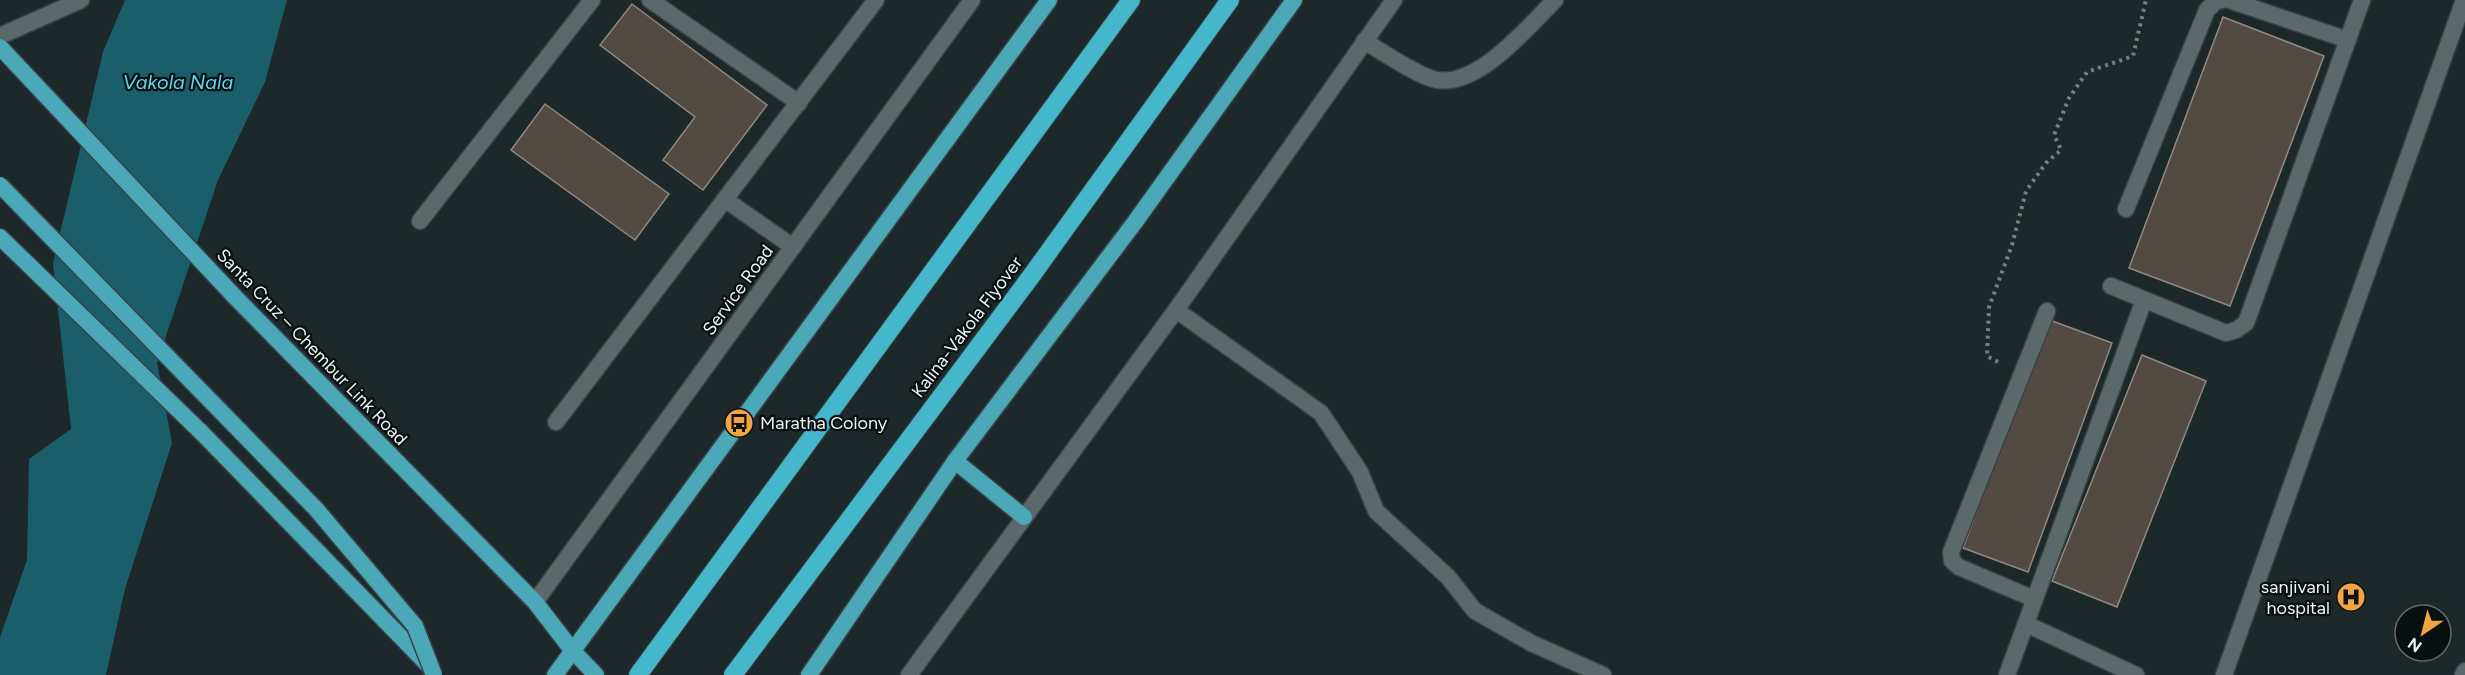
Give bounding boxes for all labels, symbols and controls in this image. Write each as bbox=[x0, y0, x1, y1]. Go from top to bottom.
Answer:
water label: Vakola Nala bbox=[123, 70, 233, 94]
street label: Service Road bbox=[698, 241, 778, 339]
street label: Santa Cruz – Chembur Link Road bbox=[212, 244, 412, 450]
street label: Kalina-Vakola Flyover bbox=[907, 252, 1027, 402]
bus stop icon: Maratha Colony bbox=[723, 407, 755, 439]
place label: Maratha Colony bbox=[760, 412, 888, 434]
place label: sanjivani hospital bbox=[2261, 576, 2330, 619]
hospital icon: sanjivani hospital bbox=[2335, 581, 2367, 613]
north arrow bbox=[2393, 603, 2453, 663]
text: N bbox=[2404, 634, 2425, 656]

